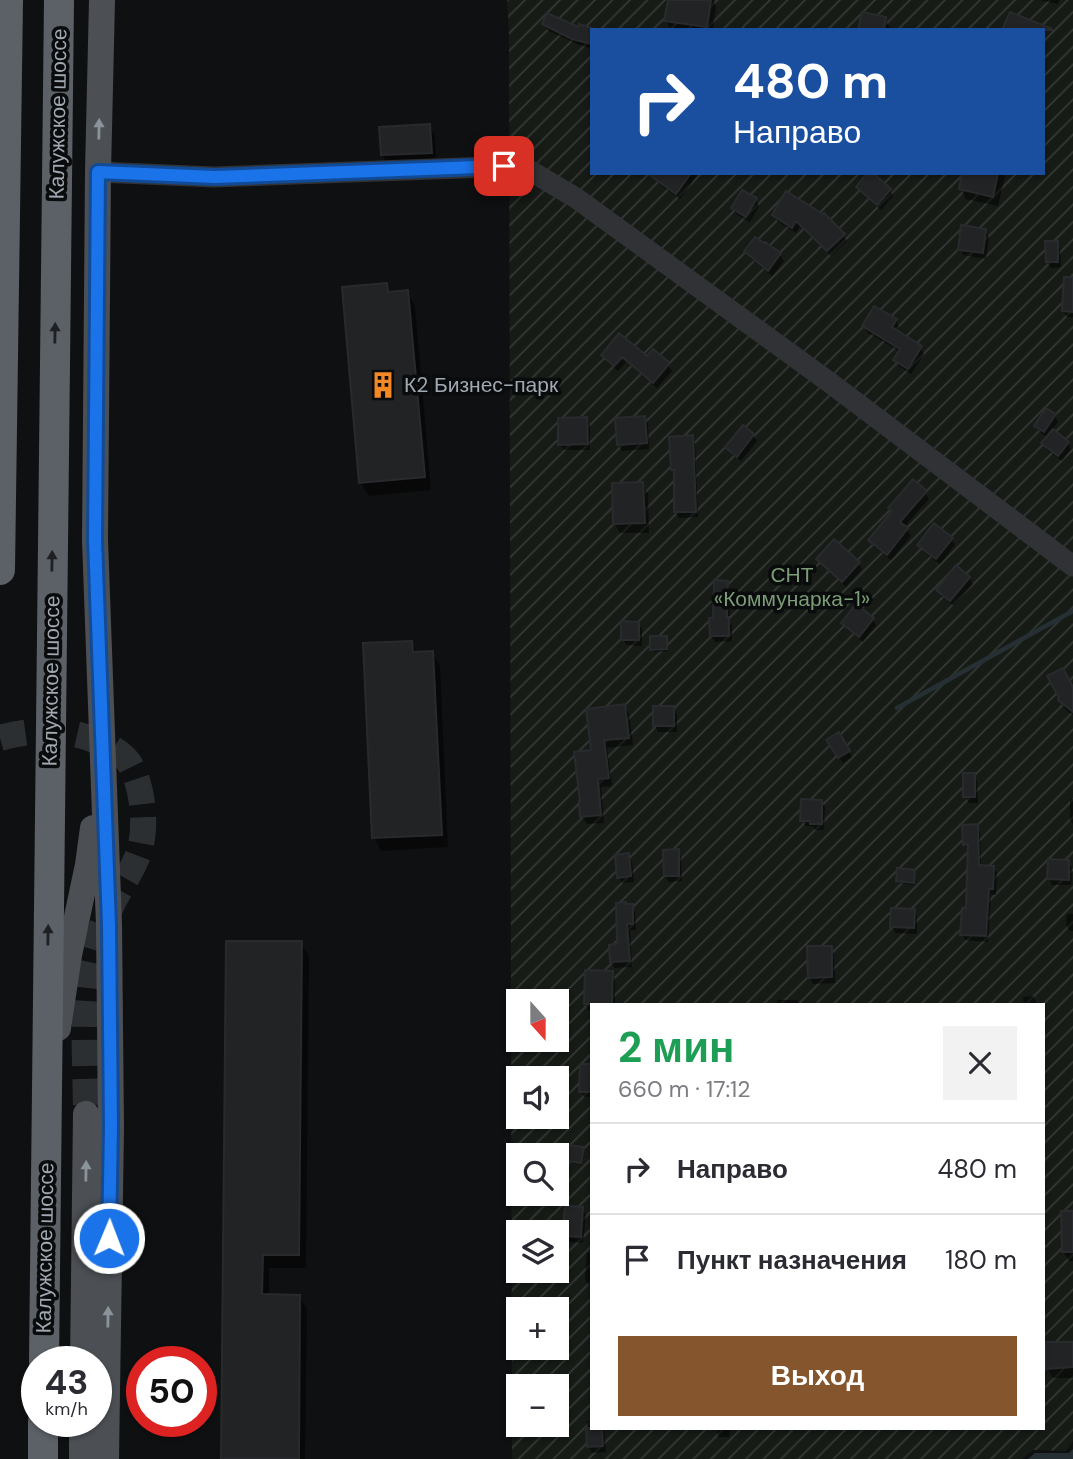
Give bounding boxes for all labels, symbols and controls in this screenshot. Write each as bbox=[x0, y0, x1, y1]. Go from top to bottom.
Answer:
street label: Калужское шоссе bbox=[43, 28, 73, 200]
text: 480 m bbox=[733, 49, 888, 113]
icon: right bbox=[618, 56, 709, 147]
text: Направо bbox=[733, 111, 861, 153]
one-way arrow bbox=[93, 118, 105, 140]
pin bbox=[474, 136, 534, 196]
icon: arrive bbox=[485, 147, 523, 185]
one-way arrow bbox=[49, 322, 61, 344]
building icon: К2 Бизнес-парк bbox=[368, 370, 398, 400]
place label: К2 Бизнес-парк bbox=[404, 371, 559, 399]
one-way arrow bbox=[47, 550, 58, 572]
park label: СНТ «Коммунарка-1» bbox=[714, 561, 870, 613]
street label: Калужское шоссе bbox=[36, 595, 66, 767]
one-way arrow bbox=[42, 924, 54, 946]
north arrow bbox=[506, 989, 569, 1052]
map controls bbox=[506, 989, 569, 1437]
text: 2 мин bbox=[618, 1020, 734, 1075]
button: close bbox=[943, 1026, 1017, 1100]
button: sound bbox=[506, 1066, 569, 1129]
text: 660 m · 17:12 bbox=[618, 1074, 751, 1104]
button: search bbox=[506, 1143, 569, 1206]
icon: right bbox=[618, 1150, 656, 1188]
text: Направо bbox=[677, 1152, 788, 1186]
text: 480 m bbox=[938, 1152, 1017, 1186]
one-way arrow bbox=[80, 1160, 92, 1182]
street label: Калужское шоссе bbox=[30, 1162, 60, 1334]
position arrow bbox=[72, 1201, 146, 1275]
button: layers bbox=[506, 1220, 569, 1283]
icon: arrive bbox=[618, 1241, 656, 1279]
text: Пункт назначения bbox=[677, 1243, 907, 1277]
text: 180 m bbox=[945, 1243, 1017, 1277]
button: + bbox=[506, 1297, 569, 1360]
one-way arrow bbox=[102, 1306, 114, 1328]
button: Выход bbox=[618, 1336, 1017, 1416]
speed limit sign: 50 bbox=[126, 1346, 217, 1437]
text: 43 bbox=[45, 1359, 88, 1405]
button: − bbox=[506, 1374, 569, 1437]
text: km/h bbox=[45, 1397, 88, 1421]

